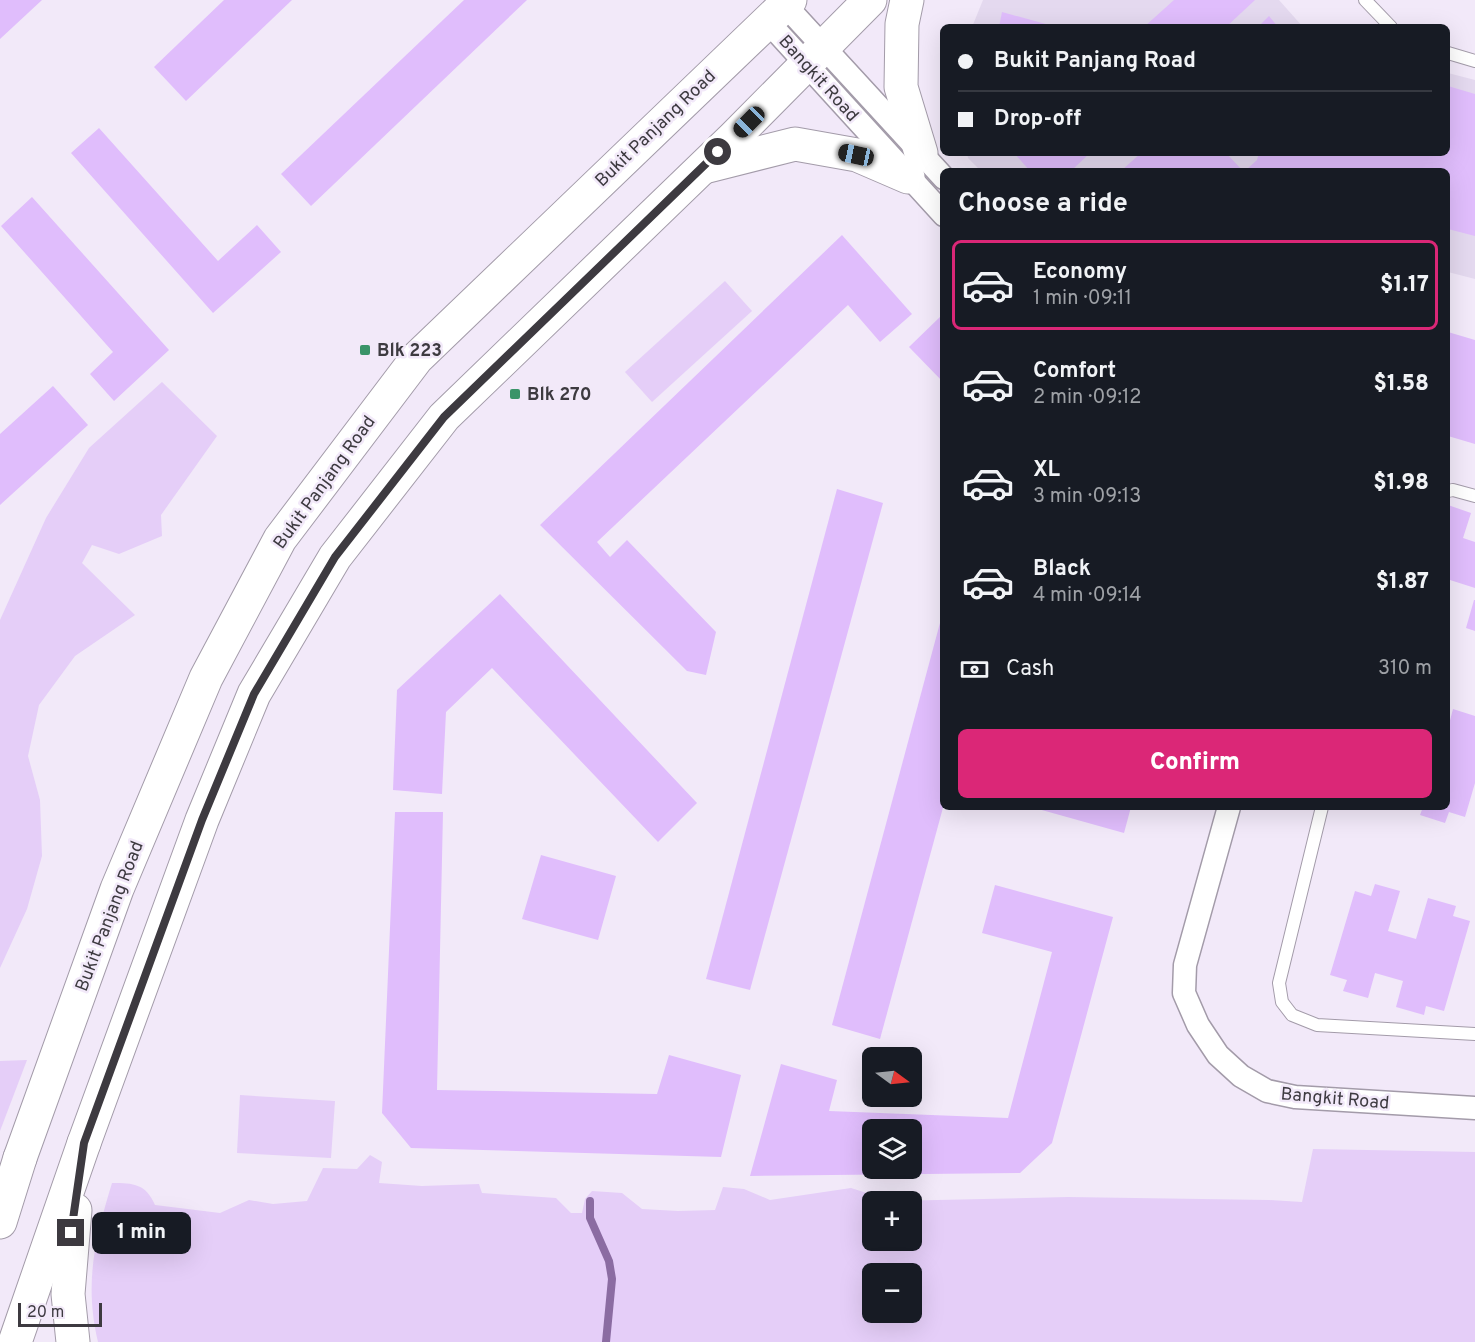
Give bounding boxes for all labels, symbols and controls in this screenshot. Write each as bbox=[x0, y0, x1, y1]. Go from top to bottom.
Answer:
street label: Bangkit Road bbox=[773, 31, 863, 127]
text: Bukit Panjang Road bbox=[994, 48, 1196, 75]
street label: Bukit Panjang Road bbox=[591, 66, 721, 193]
car bbox=[730, 103, 768, 141]
text: Drop-off bbox=[994, 106, 1081, 133]
route start bbox=[704, 138, 731, 165]
car bbox=[837, 142, 875, 168]
text: Choose a ride bbox=[958, 187, 1128, 221]
icon: car bbox=[961, 258, 1015, 312]
text: Economy bbox=[1033, 259, 1127, 286]
text: $1.17 bbox=[1380, 272, 1429, 299]
text: 1 min · 09:11 bbox=[1033, 286, 1132, 312]
place label: Blk 223 bbox=[377, 340, 442, 363]
marker: Blk 223 bbox=[358, 343, 372, 357]
icon: car bbox=[961, 357, 1015, 411]
text: Comfort bbox=[1033, 358, 1116, 385]
text: $1.58 bbox=[1374, 371, 1429, 398]
place label: Blk 270 bbox=[527, 384, 592, 407]
text: 2 min · 09:12 bbox=[1033, 385, 1142, 411]
marker: Blk 270 bbox=[508, 387, 522, 401]
street label: Bukit Panjang Road bbox=[269, 412, 381, 554]
icon: car bbox=[961, 456, 1015, 510]
text: XL bbox=[1033, 457, 1060, 484]
text: $1.98 bbox=[1373, 470, 1429, 497]
text: 3 min · 09:13 bbox=[1033, 484, 1141, 510]
icon: car bbox=[961, 555, 1015, 609]
text: Black bbox=[1033, 556, 1091, 583]
text: $1.87 bbox=[1376, 569, 1429, 596]
text: 4 min · 09:14 bbox=[1033, 583, 1142, 609]
icon: cash bbox=[958, 653, 991, 686]
text: Cash bbox=[1006, 656, 1055, 683]
text: 310 m bbox=[1378, 656, 1432, 682]
button: Confirm bbox=[958, 729, 1432, 798]
street label: Bukit Panjang Road bbox=[71, 838, 150, 995]
north arrow bbox=[862, 1047, 922, 1107]
map controls bbox=[862, 1047, 922, 1323]
street label: Bangkit Road bbox=[1280, 1083, 1390, 1116]
button: layers bbox=[862, 1119, 922, 1179]
button: + bbox=[862, 1191, 922, 1251]
callout: 1 min bbox=[92, 1212, 191, 1254]
route end bbox=[57, 1219, 84, 1246]
text: 1 min bbox=[117, 1220, 166, 1246]
button: − bbox=[862, 1263, 922, 1323]
scale bar bbox=[18, 1300, 102, 1328]
text: 20 m bbox=[27, 1303, 64, 1323]

